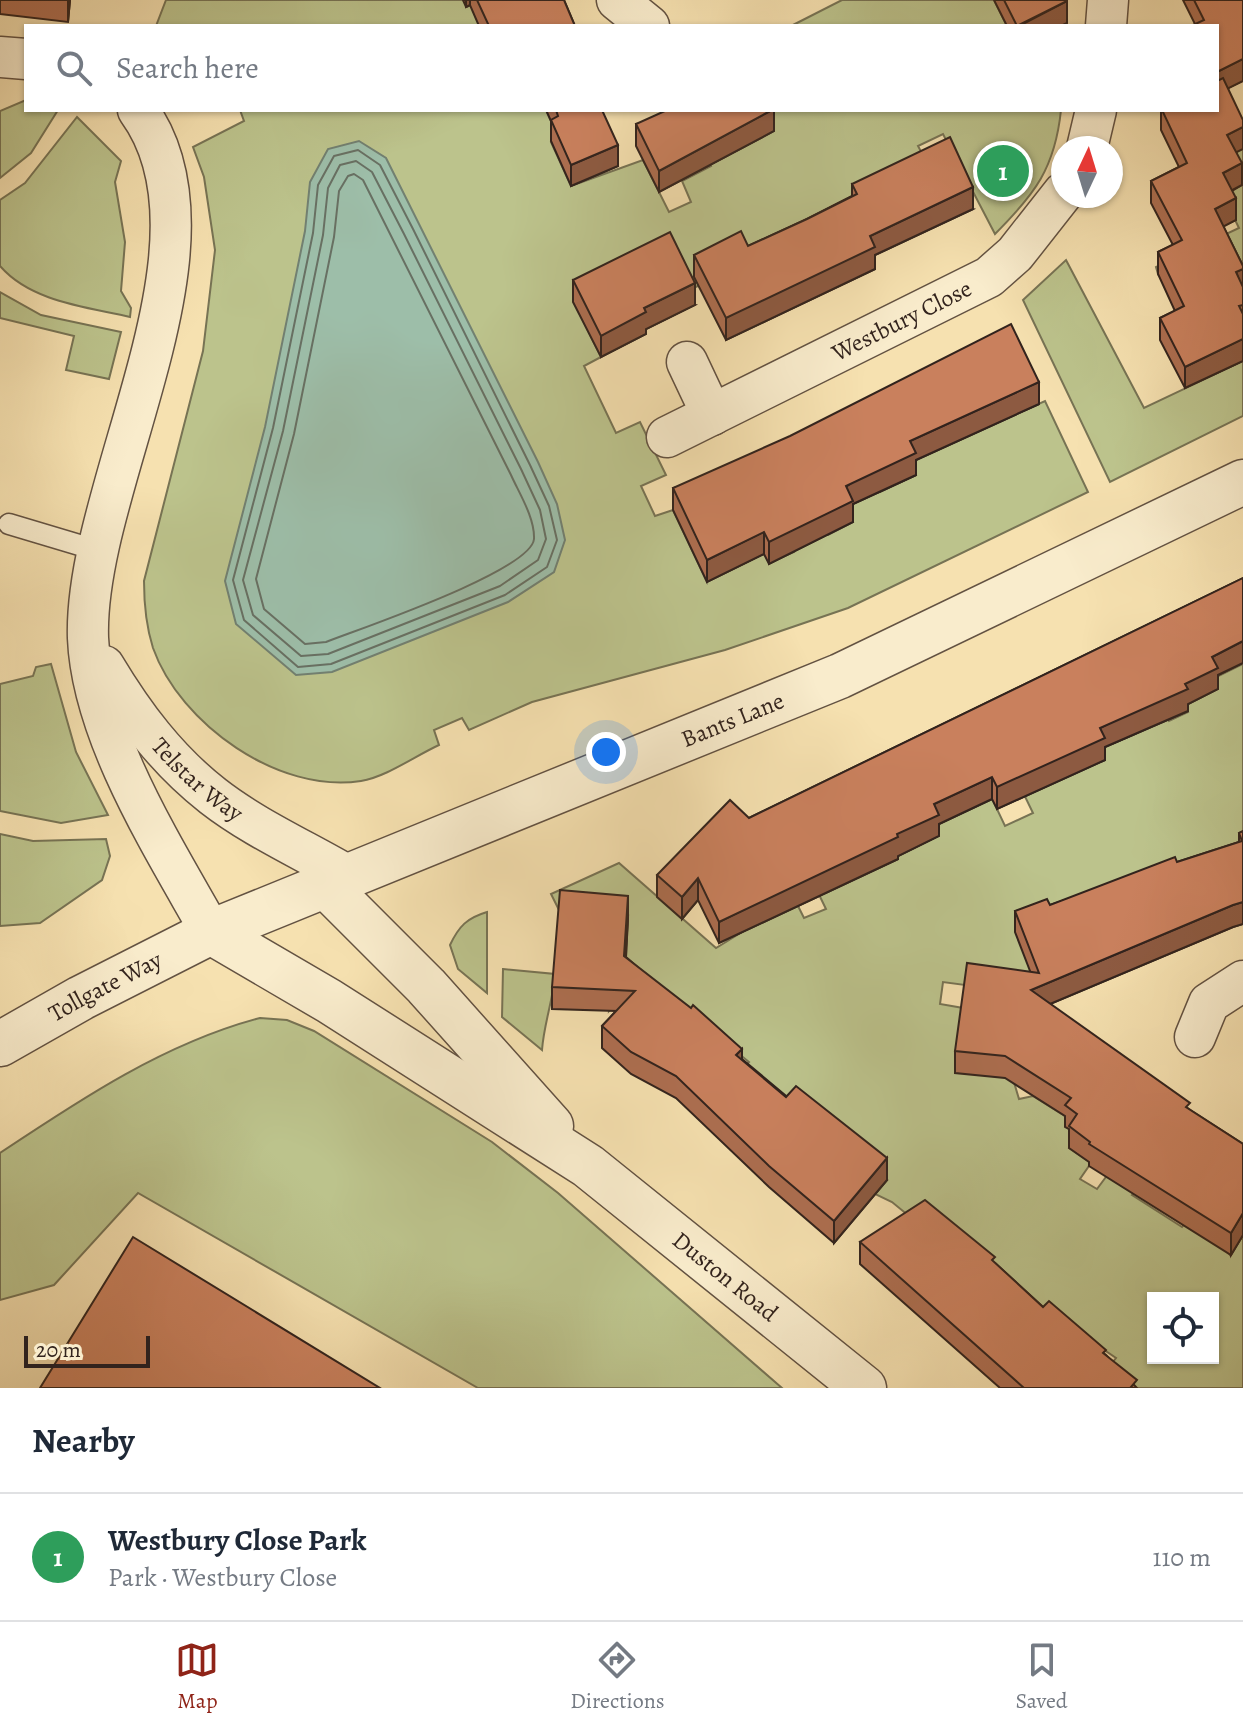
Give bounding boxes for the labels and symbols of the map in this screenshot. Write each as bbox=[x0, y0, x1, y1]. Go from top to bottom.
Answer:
north arrow bbox=[1051, 136, 1123, 208]
pin: 1 bbox=[977, 141, 1029, 201]
street label: Westbury Close bbox=[825, 272, 977, 369]
street label: Bants Lane bbox=[676, 685, 789, 755]
street label: Telstar Way bbox=[144, 731, 250, 829]
your location bbox=[586, 732, 626, 772]
street label: Tollgate Way bbox=[43, 943, 168, 1029]
street label: Duston Road bbox=[666, 1224, 785, 1329]
scale bar bbox=[24, 1332, 150, 1368]

